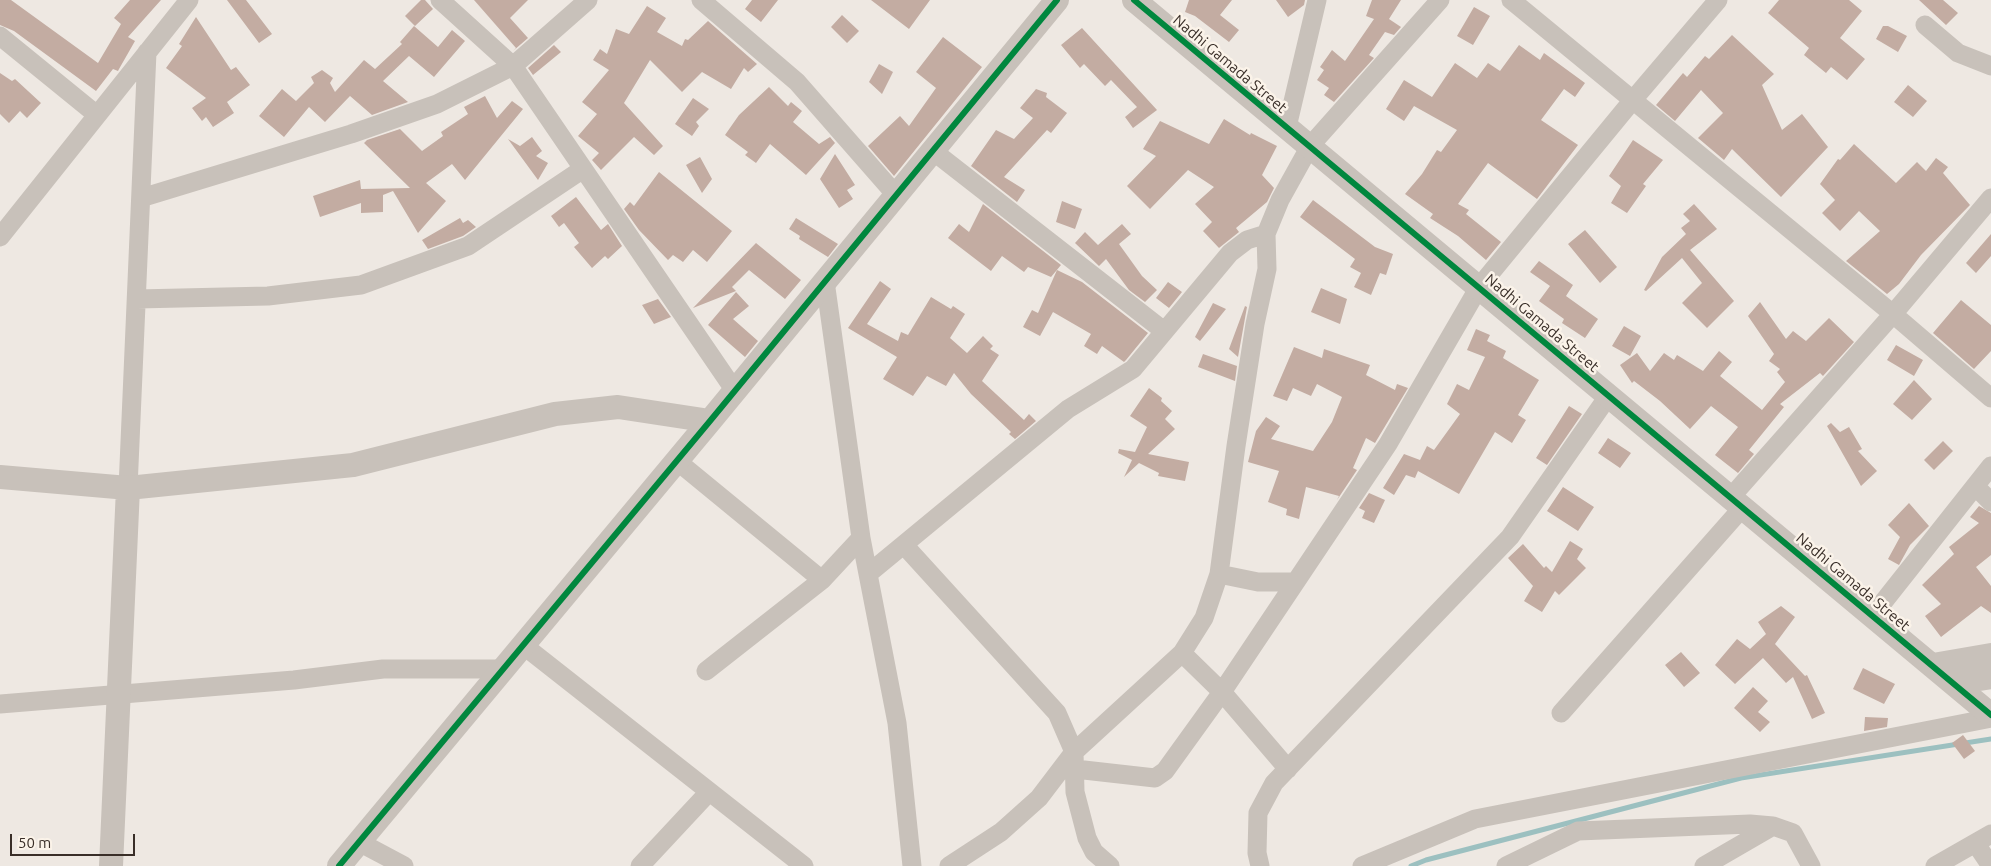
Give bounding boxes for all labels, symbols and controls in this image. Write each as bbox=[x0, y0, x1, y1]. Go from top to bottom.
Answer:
street label: Nadhi Gamada Street bbox=[1169, 11, 1291, 117]
street label: Nadhi Gamada Street bbox=[1481, 270, 1603, 376]
street label: Nadhi Gamada Street bbox=[1792, 529, 1914, 635]
scale bar bbox=[12, 824, 138, 856]
text: 50 m bbox=[18, 834, 51, 851]

